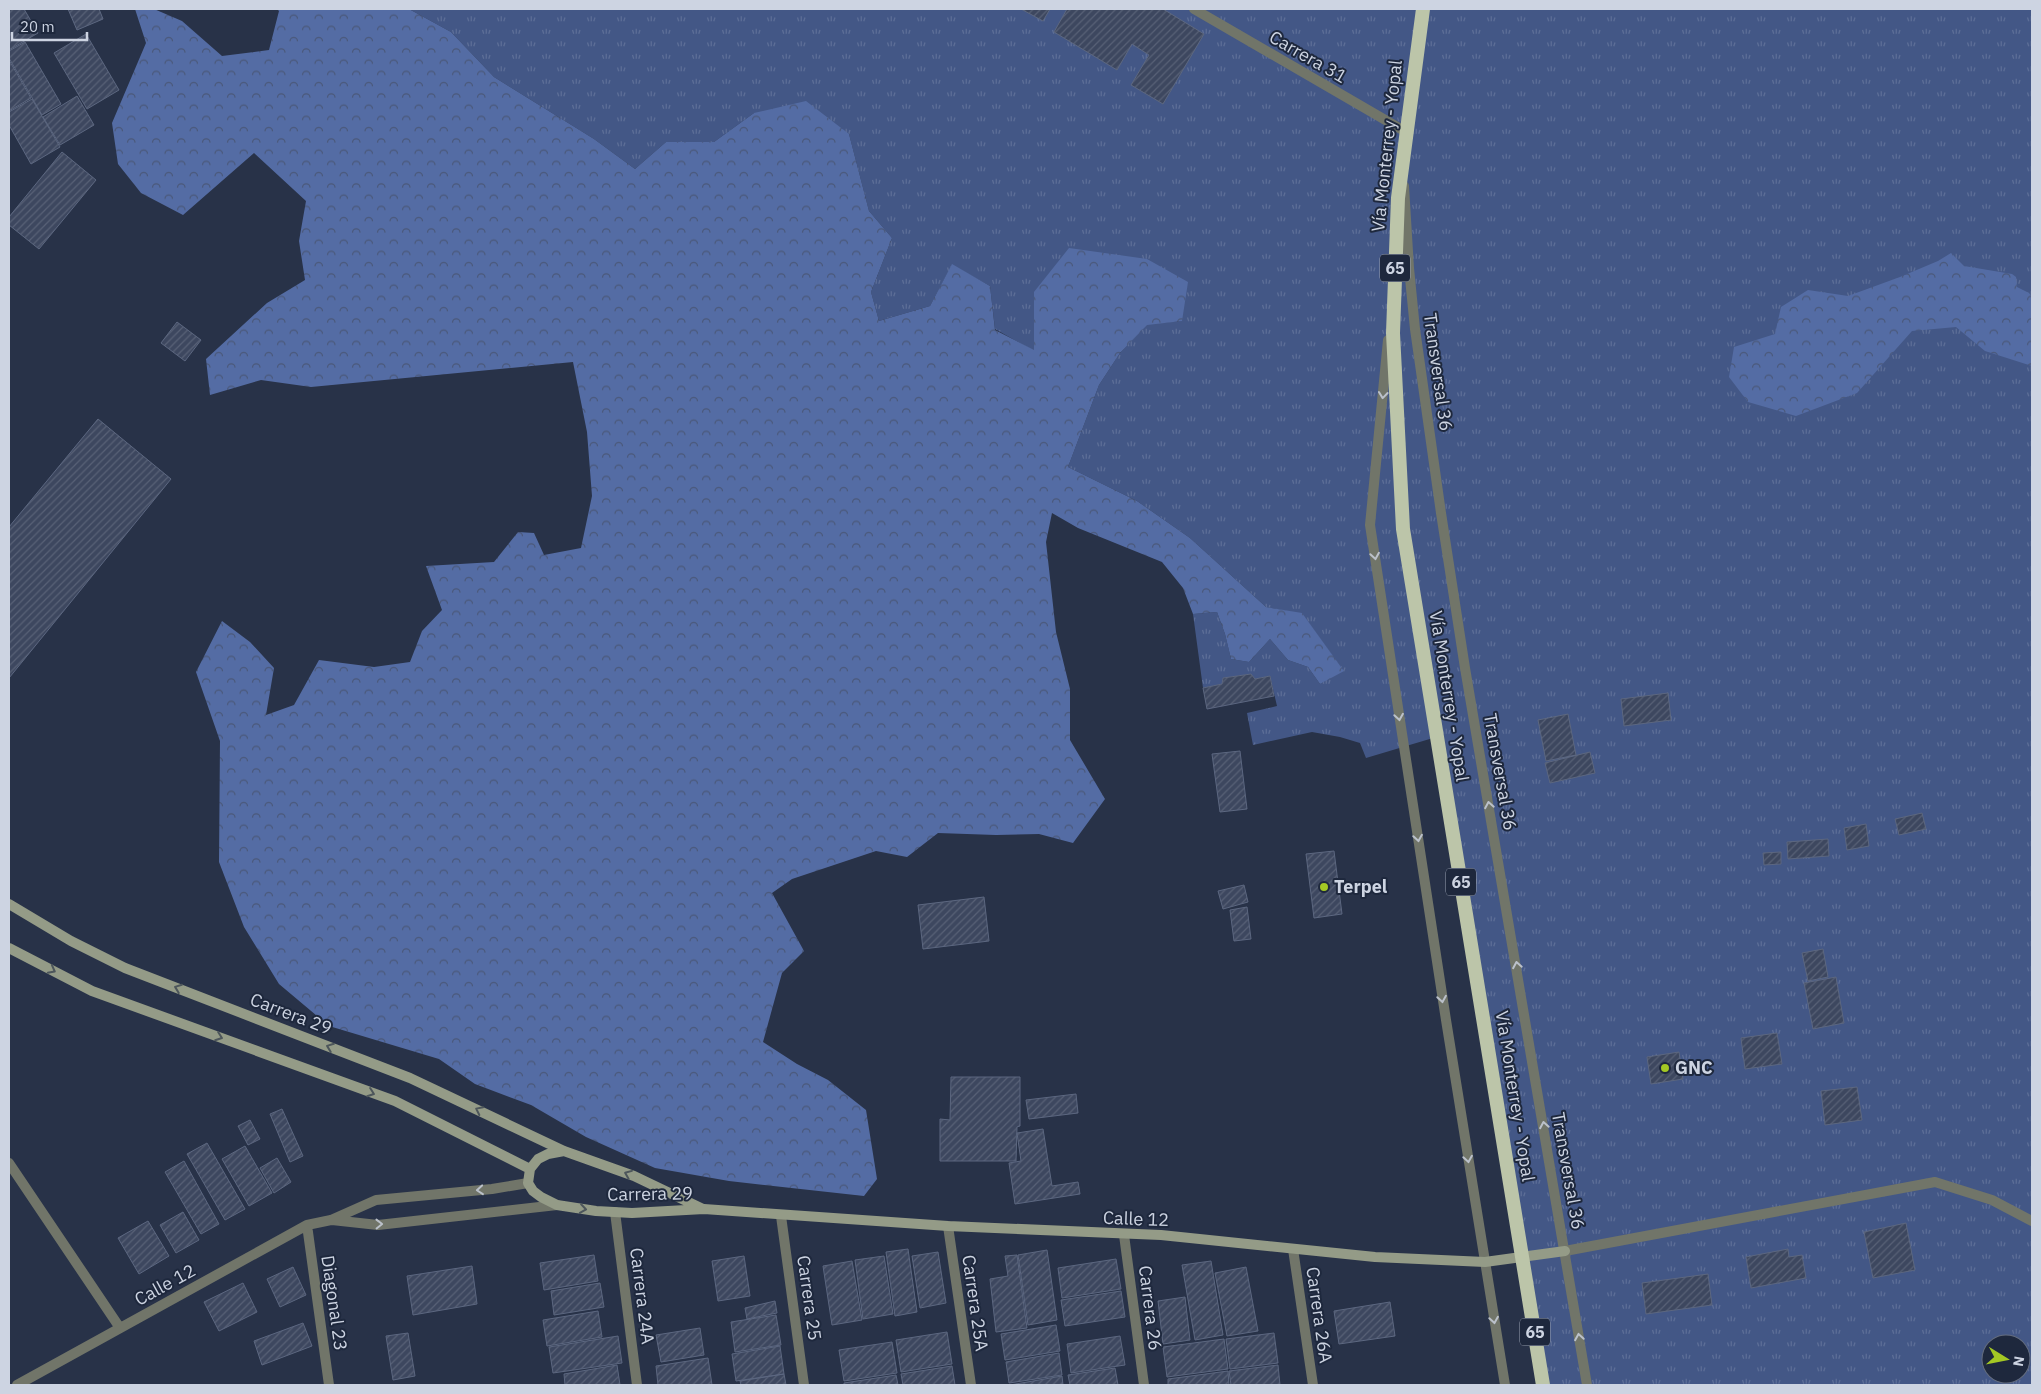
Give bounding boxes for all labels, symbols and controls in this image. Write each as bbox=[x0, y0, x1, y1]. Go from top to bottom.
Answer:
scale bar bbox=[12, 10, 88, 42]
text: 20 m bbox=[20, 17, 55, 36]
street label: Carrera 31 bbox=[1265, 25, 1351, 88]
street label: Vía Monterrey - Yopal bbox=[1366, 59, 1407, 233]
road number: 65 bbox=[1380, 254, 1410, 282]
street label: Transversal 36 bbox=[1419, 312, 1458, 432]
one-way arrow bbox=[1378, 391, 1389, 399]
one-way arrow bbox=[1369, 552, 1379, 560]
street label: Vía Monterrey - Yopal bbox=[1425, 609, 1474, 783]
street label: Transversal 36 bbox=[1479, 711, 1522, 832]
one-way arrow bbox=[1394, 712, 1404, 721]
one-way arrow bbox=[1485, 800, 1495, 809]
one-way arrow bbox=[1412, 834, 1422, 843]
road number: 65 bbox=[1446, 869, 1476, 896]
place label: Terpel bbox=[1334, 875, 1388, 898]
marker: Terpel bbox=[1318, 881, 1330, 893]
one-way arrow bbox=[1512, 961, 1522, 969]
one-way arrow bbox=[47, 964, 56, 974]
one-way arrow bbox=[174, 984, 183, 995]
street label: Carrera 29 bbox=[247, 987, 335, 1040]
one-way arrow bbox=[1437, 995, 1447, 1003]
street label: Vía Monterrey - Yopal bbox=[1491, 1009, 1540, 1183]
one-way arrow bbox=[214, 1031, 222, 1041]
one-way arrow bbox=[326, 1042, 335, 1053]
place label: GNC bbox=[1675, 1056, 1713, 1079]
marker: GNC bbox=[1659, 1062, 1671, 1074]
one-way arrow bbox=[367, 1087, 375, 1097]
one-way arrow bbox=[475, 1106, 484, 1117]
street label: Transversal 36 bbox=[1547, 1110, 1590, 1231]
one-way arrow bbox=[1539, 1121, 1549, 1129]
one-way arrow bbox=[1463, 1155, 1473, 1164]
one-way arrow bbox=[624, 1170, 633, 1181]
street label: Carrera 29 bbox=[607, 1181, 693, 1206]
one-way arrow bbox=[476, 1185, 484, 1196]
one-way arrow bbox=[580, 1203, 588, 1214]
street label: Calle 12 bbox=[1103, 1206, 1170, 1231]
one-way arrow bbox=[376, 1219, 384, 1229]
street label: Carrera 24A bbox=[625, 1246, 660, 1346]
street label: Carrera 25A bbox=[957, 1253, 994, 1353]
street label: Diagonal 23 bbox=[316, 1254, 353, 1352]
street label: Carrera 25 bbox=[792, 1254, 827, 1342]
street label: Calle 12 bbox=[130, 1258, 199, 1311]
street label: Carrera 26 bbox=[1134, 1264, 1167, 1352]
street label: Carrera 26A bbox=[1301, 1265, 1338, 1365]
one-way arrow bbox=[1489, 1315, 1499, 1324]
road number: 65 bbox=[1520, 1318, 1550, 1345]
one-way arrow bbox=[1575, 1333, 1585, 1342]
north arrow bbox=[1981, 1334, 2031, 1384]
text: N bbox=[2009, 1355, 2029, 1368]

